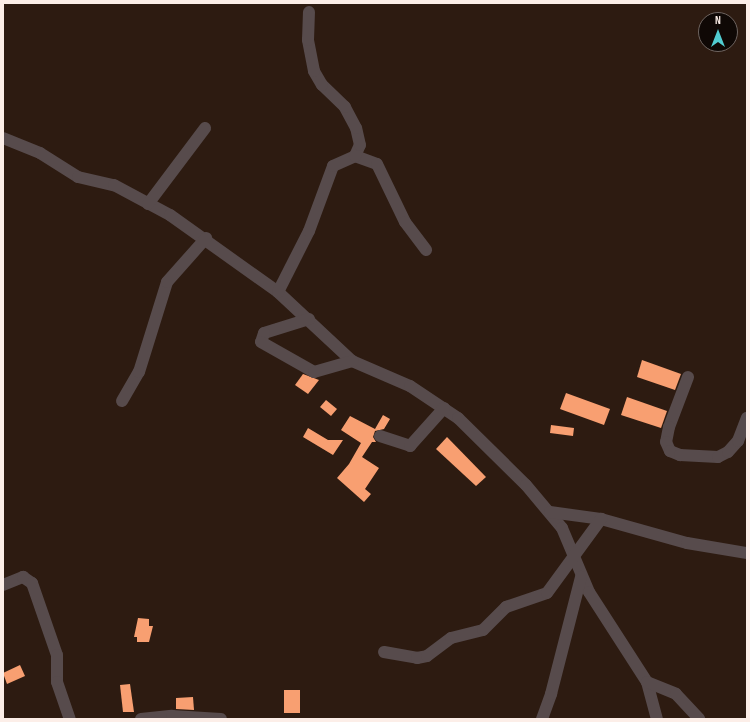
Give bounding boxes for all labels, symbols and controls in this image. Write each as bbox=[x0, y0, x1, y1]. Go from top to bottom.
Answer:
north arrow bbox=[698, 12, 738, 52]
text: N bbox=[715, 14, 721, 27]

